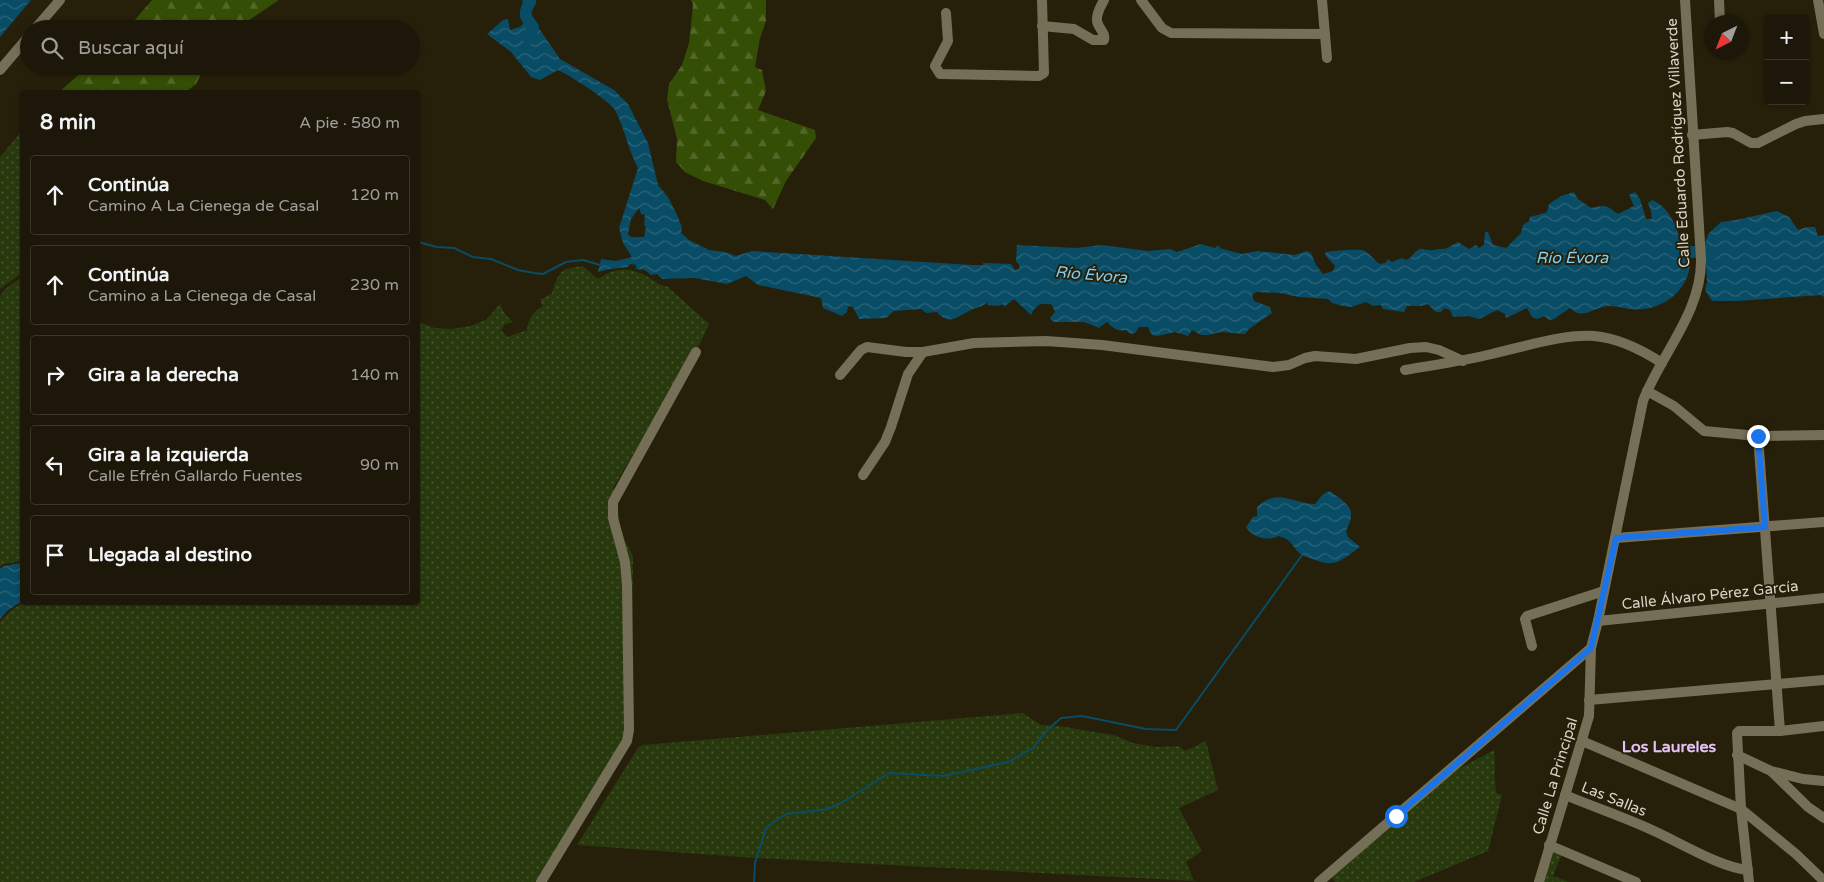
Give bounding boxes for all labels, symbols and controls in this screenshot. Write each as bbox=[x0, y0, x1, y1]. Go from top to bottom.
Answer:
north arrow bbox=[1704, 15, 1749, 60]
map controls bbox=[1764, 15, 1809, 105]
button: + bbox=[1764, 15, 1809, 60]
street label: Calle Eduardo Rodríguez Villaverde bbox=[1662, 18, 1694, 268]
search box bbox=[20, 20, 420, 75]
icon: search bbox=[38, 34, 66, 62]
text: Buscar aquí bbox=[78, 37, 184, 59]
button: − bbox=[1764, 60, 1809, 105]
text: 8 min bbox=[40, 110, 96, 135]
text: A pie · 580 m bbox=[299, 113, 400, 133]
text: Continúa bbox=[88, 174, 170, 196]
icon: ahead bbox=[41, 181, 69, 209]
text: 120 m bbox=[350, 185, 399, 205]
text: Camino A La Cienega de Casal bbox=[88, 196, 319, 216]
water label: Río Évora bbox=[1536, 248, 1609, 268]
water label: Río Évora bbox=[1054, 262, 1129, 288]
text: Continúa bbox=[88, 264, 170, 286]
icon: ahead bbox=[41, 271, 69, 299]
text: 230 m bbox=[350, 275, 399, 295]
text: Camino a La Cienega de Casal bbox=[88, 286, 316, 306]
icon: right bbox=[41, 361, 69, 389]
text: Gira a la derecha bbox=[88, 364, 239, 386]
text: 140 m bbox=[350, 365, 399, 385]
route end bbox=[1747, 425, 1770, 448]
text: Gira a la izquierda bbox=[88, 444, 249, 466]
icon: left bbox=[41, 451, 69, 479]
text: 90 m bbox=[360, 455, 399, 475]
text: Calle Efrén Gallardo Fuentes bbox=[88, 466, 302, 486]
icon: arrive bbox=[41, 541, 69, 569]
text: Llegada al destino bbox=[88, 544, 252, 566]
street label: Calle Álvaro Pérez García bbox=[1621, 577, 1799, 613]
street label: Calle La Principal bbox=[1529, 715, 1581, 837]
district label: Los Laureles bbox=[1622, 737, 1716, 757]
street label: Las Sallas bbox=[1579, 778, 1649, 820]
route start bbox=[1385, 805, 1408, 828]

